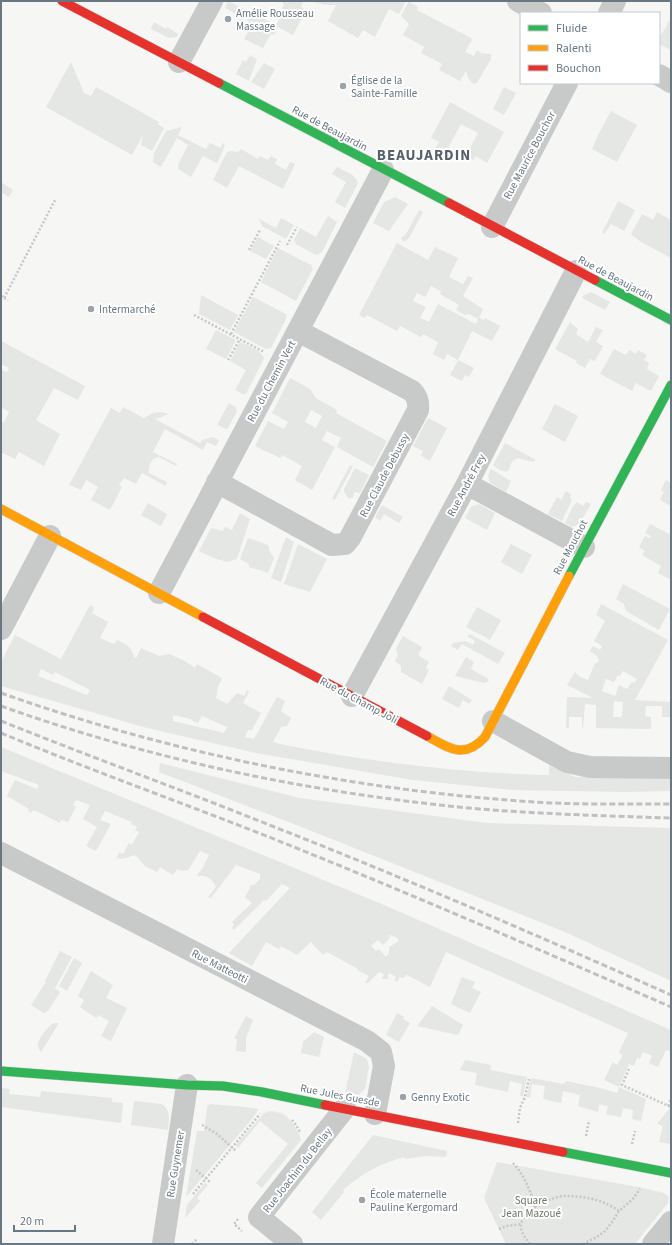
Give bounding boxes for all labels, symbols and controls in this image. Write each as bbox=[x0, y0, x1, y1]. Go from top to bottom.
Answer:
place label: Amélie Rousseau Massage bbox=[236, 6, 314, 34]
legend bbox=[520, 12, 660, 84]
marker: Amélie Rousseau Massage bbox=[223, 14, 233, 24]
text: Fluide bbox=[556, 20, 587, 37]
text: Ralenti bbox=[556, 40, 591, 57]
text: Bouchon bbox=[556, 60, 601, 77]
place label: Église de la Sainte-Famille bbox=[351, 73, 418, 101]
marker: Église de la Sainte-Famille bbox=[338, 81, 348, 91]
street label: Rue de Beaujardin bbox=[289, 102, 370, 155]
street label: Rue Maurice Bouchor bbox=[500, 108, 559, 202]
district label: BEAUJARDIN bbox=[377, 145, 471, 166]
street label: Rue de Beaujardin bbox=[575, 252, 656, 305]
place label: Intermarché bbox=[99, 302, 156, 317]
marker: Intermarché bbox=[86, 304, 96, 314]
street label: Rue du Chemin Vert bbox=[244, 338, 299, 425]
street label: Rue Claude Debussy bbox=[356, 431, 413, 520]
street label: Rue André Frey bbox=[444, 451, 489, 519]
street label: Rue Mouchot bbox=[550, 517, 591, 577]
street label: Rue du Champ Joli bbox=[317, 674, 400, 727]
street label: Rue Matteotti bbox=[189, 946, 251, 987]
street label: Rue Jules Guesde bbox=[299, 1080, 381, 1111]
place label: Genny Exotic bbox=[411, 1090, 470, 1105]
marker: Genny Exotic bbox=[398, 1092, 408, 1102]
street label: Rue Joachim du Bellay bbox=[259, 1125, 335, 1216]
street label: Rue Guynemer bbox=[163, 1129, 188, 1199]
place label: École maternelle Pauline Kergomard bbox=[370, 1187, 458, 1215]
park label: Square Jean Mazoué bbox=[501, 1193, 561, 1221]
marker: École maternelle Pauline Kergomard bbox=[357, 1195, 367, 1205]
scale bar bbox=[14, 1207, 75, 1233]
text: 20 m bbox=[20, 1213, 44, 1230]

